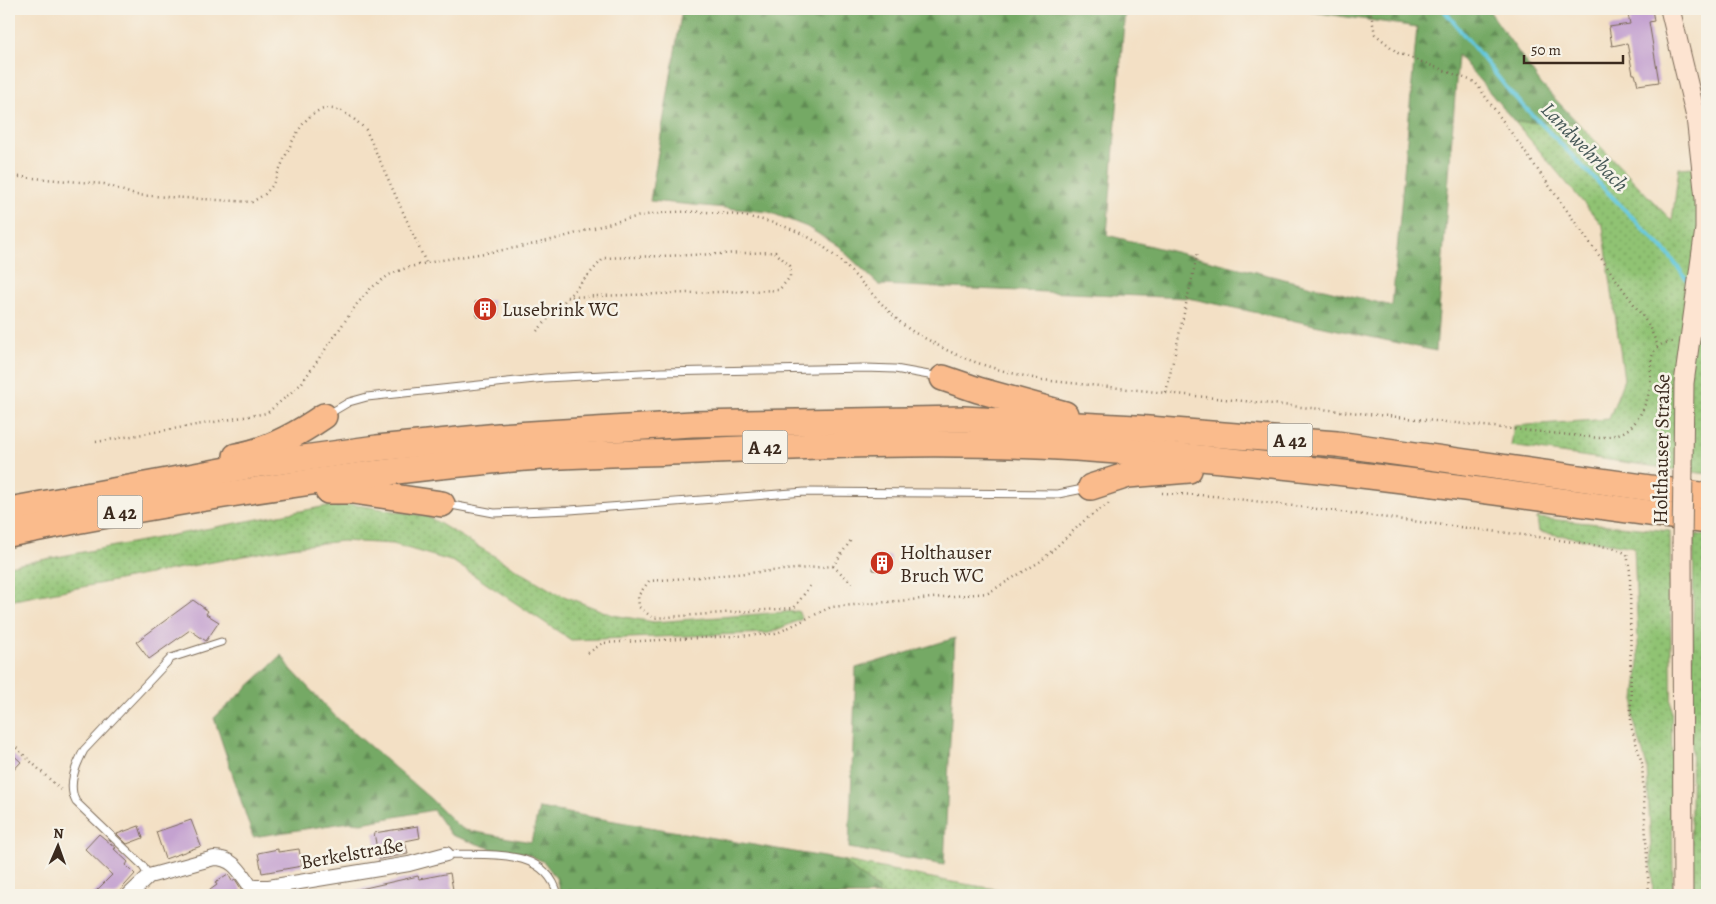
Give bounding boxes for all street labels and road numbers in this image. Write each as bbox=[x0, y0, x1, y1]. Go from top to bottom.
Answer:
street label: Holthauser Straße bbox=[1647, 374, 1676, 524]
road number: A 42 bbox=[1268, 424, 1312, 456]
road number: A 42 bbox=[742, 431, 788, 464]
road number: A 42 bbox=[98, 496, 142, 528]
street label: Berkelstraße bbox=[299, 831, 406, 876]

